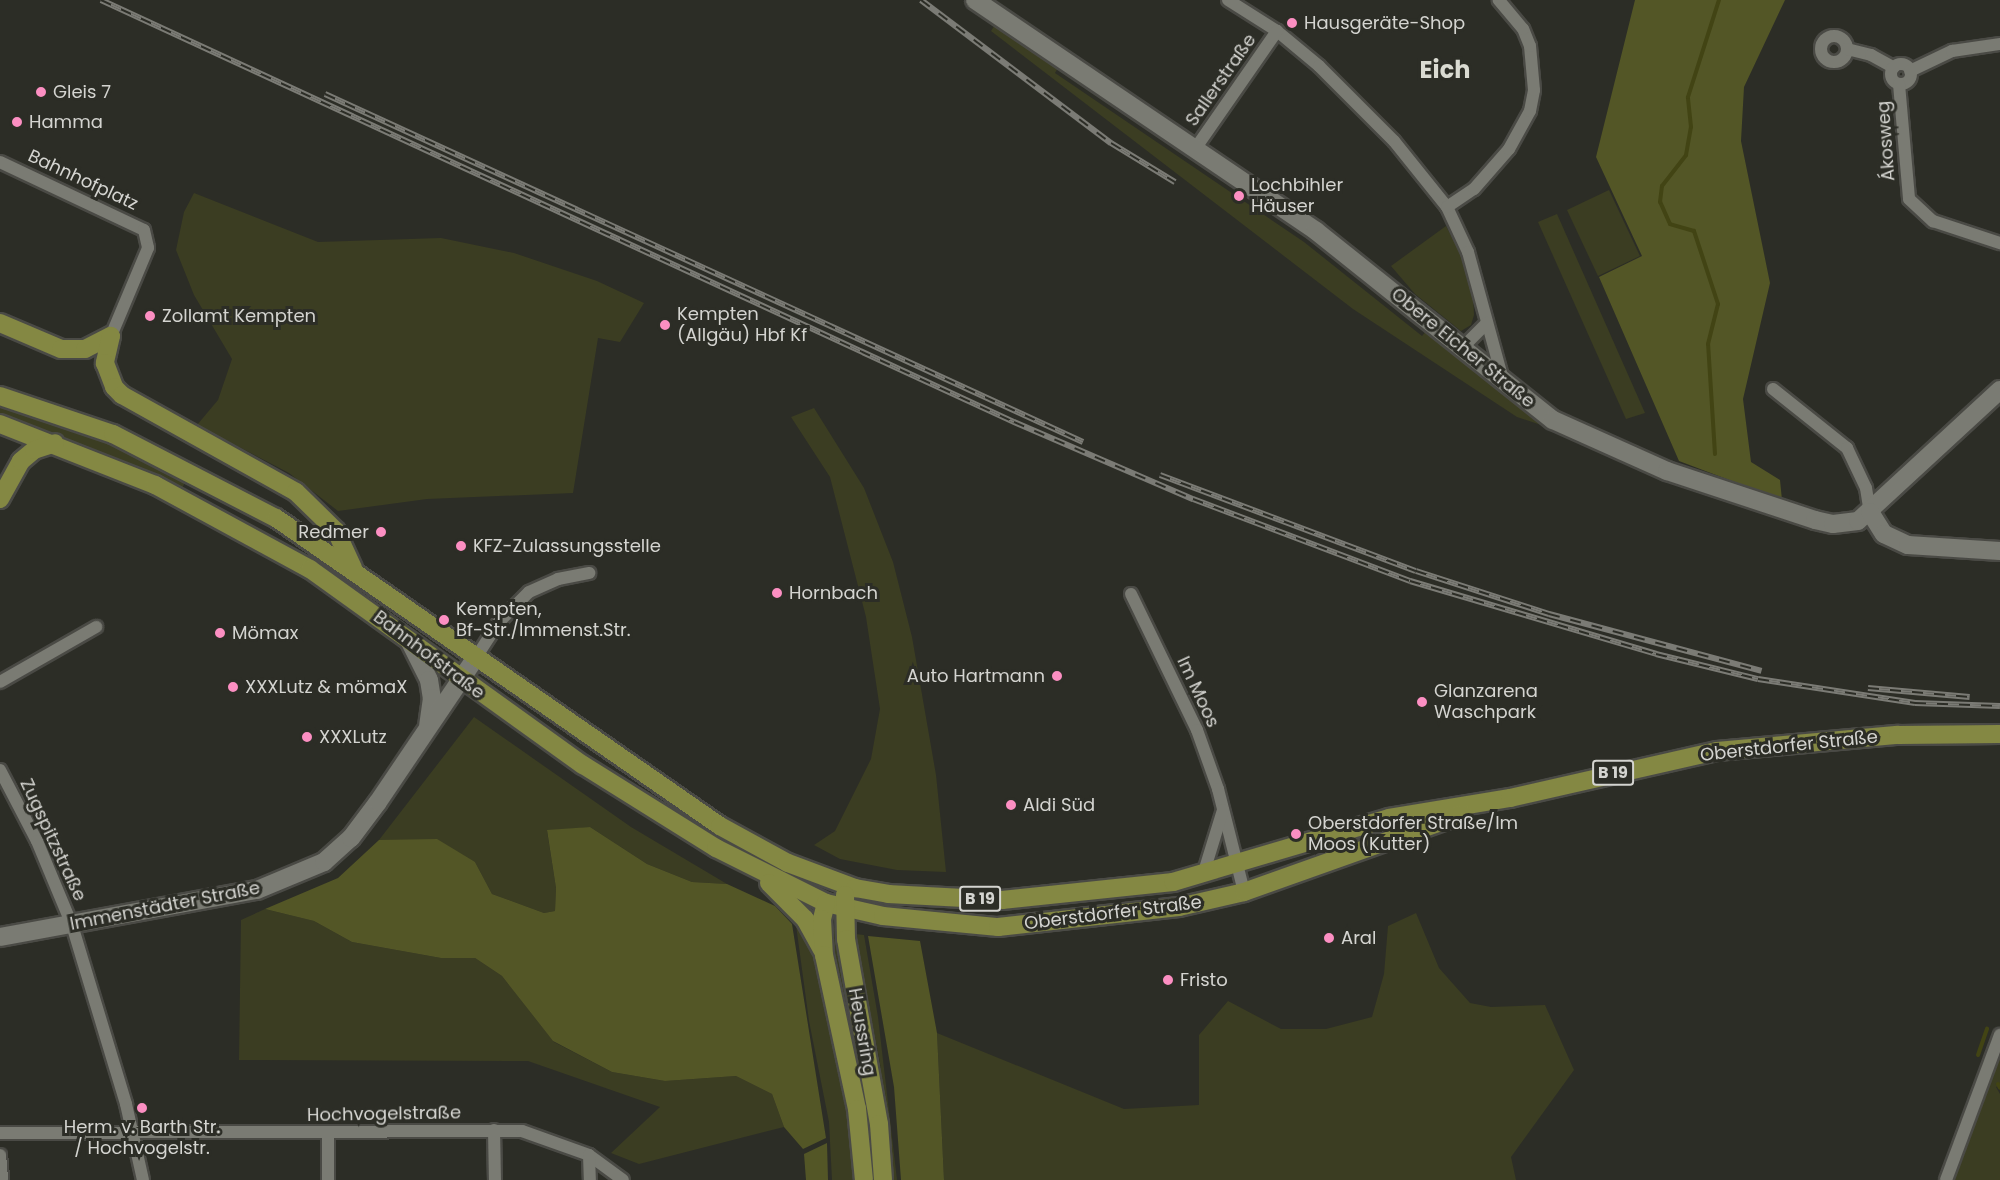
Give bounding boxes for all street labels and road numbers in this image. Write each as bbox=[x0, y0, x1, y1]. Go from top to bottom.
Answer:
street label: Sallerstraße bbox=[1181, 30, 1261, 130]
street label: Ákosweg bbox=[1872, 100, 1900, 182]
street label: Bahnhofplatz bbox=[25, 145, 141, 215]
street label: Obere Eicher Straße bbox=[1387, 283, 1539, 413]
street label: Bahnhofstraße bbox=[369, 606, 489, 704]
street label: Im Moos bbox=[1172, 653, 1224, 731]
street label: Oberstdorfer Straße bbox=[1699, 726, 1879, 766]
road number: B 19 bbox=[1592, 760, 1634, 786]
street label: Zugspitzstraße bbox=[15, 775, 91, 905]
street label: Immenstädter Straße bbox=[68, 877, 262, 935]
road number: B 19 bbox=[959, 886, 1001, 912]
street label: Oberstdorfer Straße bbox=[1023, 891, 1203, 935]
street label: Heussring bbox=[844, 986, 880, 1078]
street label: Hochvogelstraße bbox=[307, 1102, 461, 1126]

